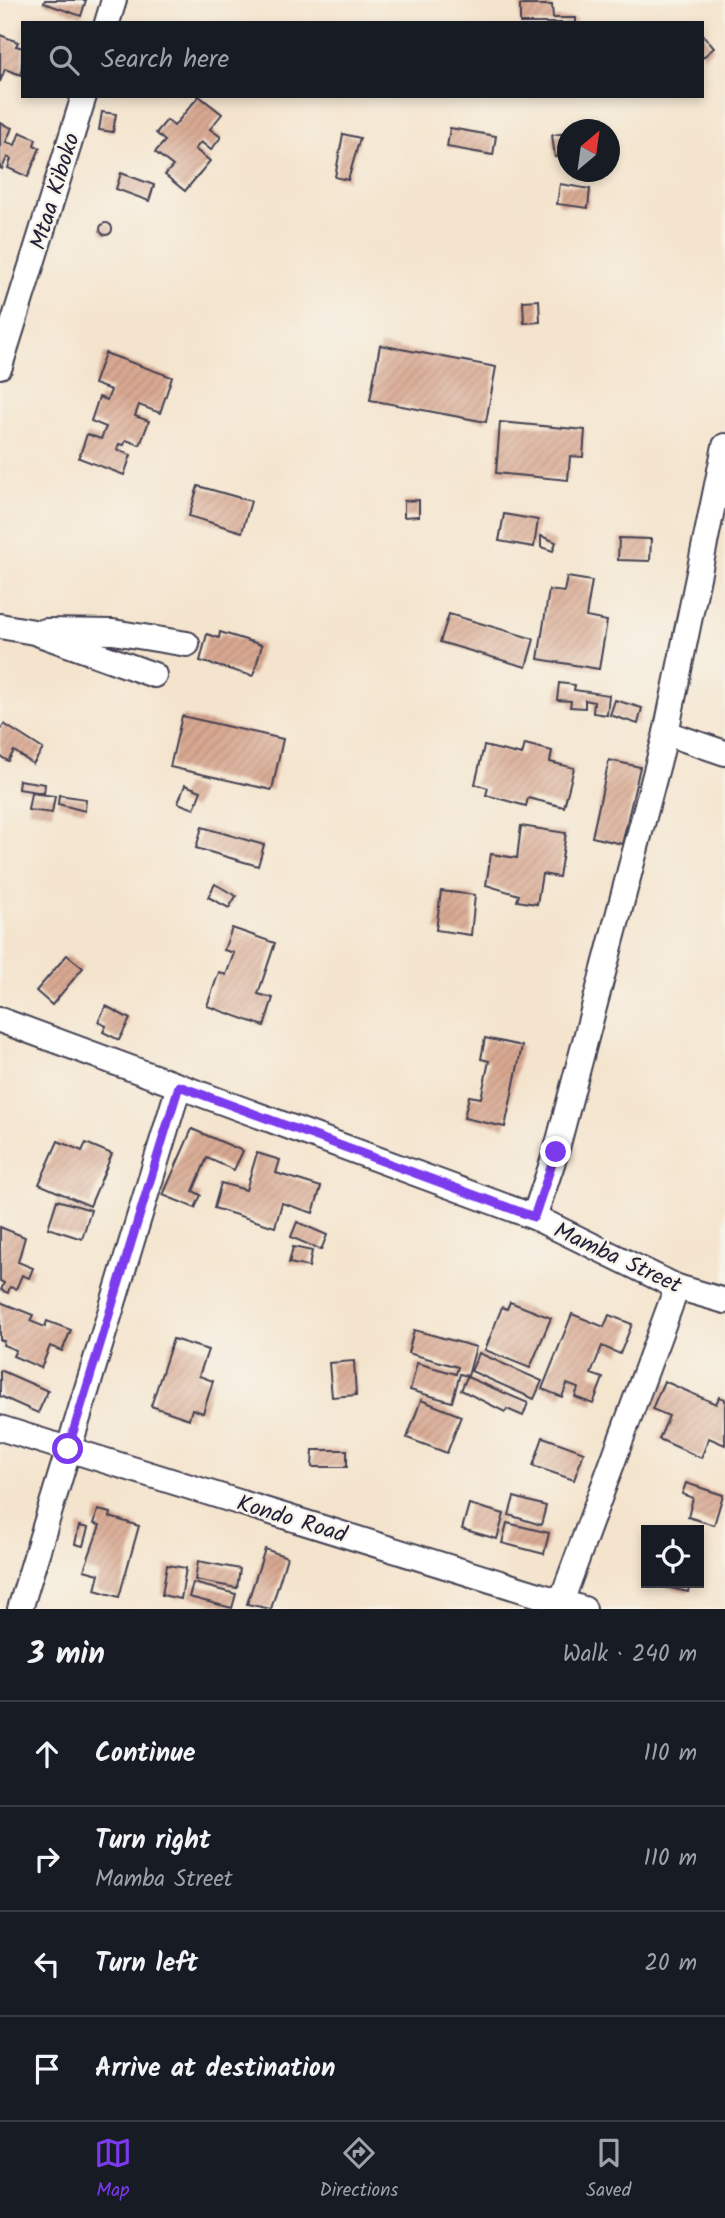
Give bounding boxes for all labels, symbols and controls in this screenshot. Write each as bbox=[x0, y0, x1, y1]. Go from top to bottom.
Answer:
search box bbox=[21, 21, 704, 98]
text: Search here bbox=[101, 39, 229, 81]
icon: search bbox=[45, 41, 83, 79]
north arrow bbox=[557, 119, 620, 182]
street label: Mtaa Kiboko bbox=[21, 129, 91, 255]
route end bbox=[540, 1136, 571, 1167]
street label: Mamba Street bbox=[547, 1213, 688, 1305]
route start bbox=[52, 1433, 83, 1464]
street label: Kondo Road bbox=[232, 1486, 351, 1554]
map controls bbox=[641, 1525, 704, 1588]
button: locate bbox=[641, 1525, 704, 1588]
text: 3 min bbox=[28, 1631, 105, 1679]
text: Walk · 240 m bbox=[563, 1637, 697, 1673]
text: Continue bbox=[95, 1733, 196, 1775]
icon: ahead bbox=[28, 1735, 66, 1773]
text: 110 m bbox=[644, 1736, 697, 1772]
text: Turn right bbox=[95, 1820, 211, 1862]
icon: right bbox=[28, 1840, 66, 1878]
text: 110 m bbox=[644, 1841, 697, 1877]
text: Mamba Street bbox=[95, 1862, 233, 1898]
text: Turn left bbox=[95, 1943, 198, 1985]
icon: left bbox=[28, 1945, 66, 1983]
text: 20 m bbox=[645, 1946, 697, 1982]
text: Arrive at destination bbox=[95, 2048, 335, 2090]
icon: arrive bbox=[28, 2050, 66, 2088]
tab: Map bbox=[94, 2134, 132, 2206]
tab: Directions bbox=[320, 2134, 398, 2206]
tab: Saved bbox=[586, 2134, 631, 2206]

